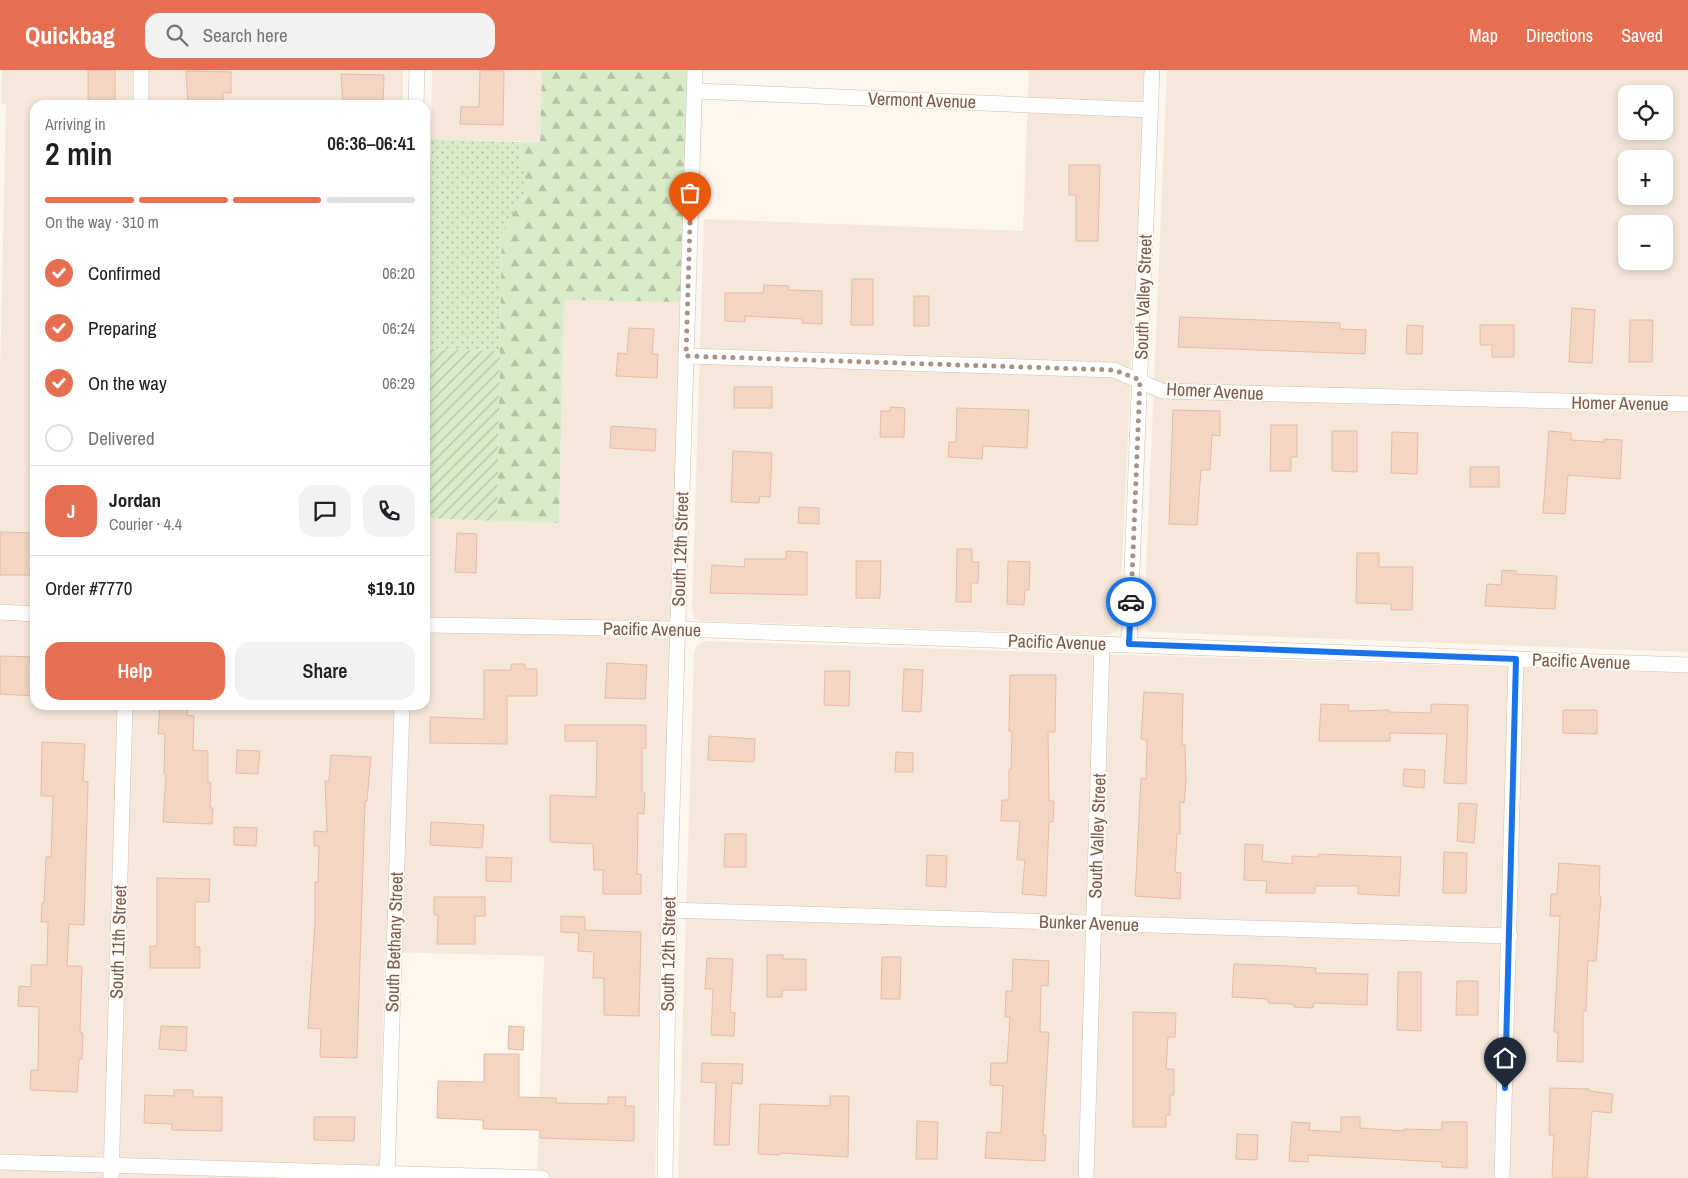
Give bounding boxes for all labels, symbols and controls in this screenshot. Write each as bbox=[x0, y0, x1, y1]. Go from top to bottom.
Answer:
search box bbox=[145, 13, 495, 58]
text: Quickbag bbox=[25, 19, 115, 51]
icon: search bbox=[163, 21, 191, 49]
text: Search here bbox=[203, 22, 288, 48]
text: Map bbox=[1469, 23, 1498, 48]
text: Directions bbox=[1526, 23, 1593, 48]
text: Saved bbox=[1621, 23, 1663, 48]
map controls bbox=[1618, 85, 1673, 270]
button: locate bbox=[1618, 85, 1673, 140]
street label: Vermont Avenue bbox=[868, 86, 976, 114]
text: Arriving in bbox=[45, 113, 106, 135]
text: 06:36–06:41 bbox=[327, 130, 415, 156]
text: 2 min bbox=[45, 132, 113, 175]
button: + bbox=[1618, 150, 1673, 205]
pin bbox=[669, 172, 711, 223]
icon: bag bbox=[676, 179, 704, 207]
text: On the way · 310 m bbox=[45, 211, 159, 233]
button: − bbox=[1618, 215, 1673, 270]
street label: South Valley Street bbox=[1128, 234, 1158, 360]
icon: check bbox=[45, 259, 73, 287]
text: Confirmed bbox=[88, 260, 161, 286]
text: 06:20 bbox=[382, 262, 415, 284]
icon: check bbox=[45, 314, 73, 342]
text: Preparing bbox=[88, 315, 156, 341]
text: 06:24 bbox=[382, 317, 415, 339]
icon: check bbox=[45, 369, 73, 397]
text: On the way bbox=[88, 370, 167, 396]
text: 06:29 bbox=[382, 372, 415, 394]
street label: Homer Avenue bbox=[1166, 376, 1264, 406]
street label: Homer Avenue bbox=[1571, 390, 1669, 416]
text: Delivered bbox=[88, 425, 155, 451]
button: chat bbox=[299, 485, 351, 537]
button: phone bbox=[363, 485, 415, 537]
text: Jordan bbox=[109, 487, 161, 513]
street label: South 12th Street bbox=[666, 491, 694, 607]
text: J bbox=[67, 498, 75, 524]
text: Courier · 4.4 bbox=[109, 513, 182, 535]
text: Order #7770 bbox=[45, 575, 132, 601]
text: $19.10 bbox=[367, 575, 415, 601]
courier bbox=[1106, 577, 1156, 627]
icon: car bbox=[1117, 588, 1145, 616]
street label: Pacific Avenue bbox=[603, 616, 701, 642]
street label: Pacific Avenue bbox=[1007, 628, 1107, 656]
button: Help bbox=[45, 642, 225, 700]
button: Share bbox=[235, 642, 415, 700]
street label: Pacific Avenue bbox=[1531, 647, 1631, 675]
street label: South Valley Street bbox=[1082, 773, 1112, 899]
street label: South Bethany Street bbox=[379, 871, 409, 1013]
street label: South 11th Street bbox=[104, 885, 132, 999]
street label: South 12th Street bbox=[654, 896, 682, 1012]
street label: Bunker Avenue bbox=[1039, 909, 1139, 937]
pin bbox=[1484, 1037, 1526, 1088]
icon: home bbox=[1491, 1044, 1519, 1072]

